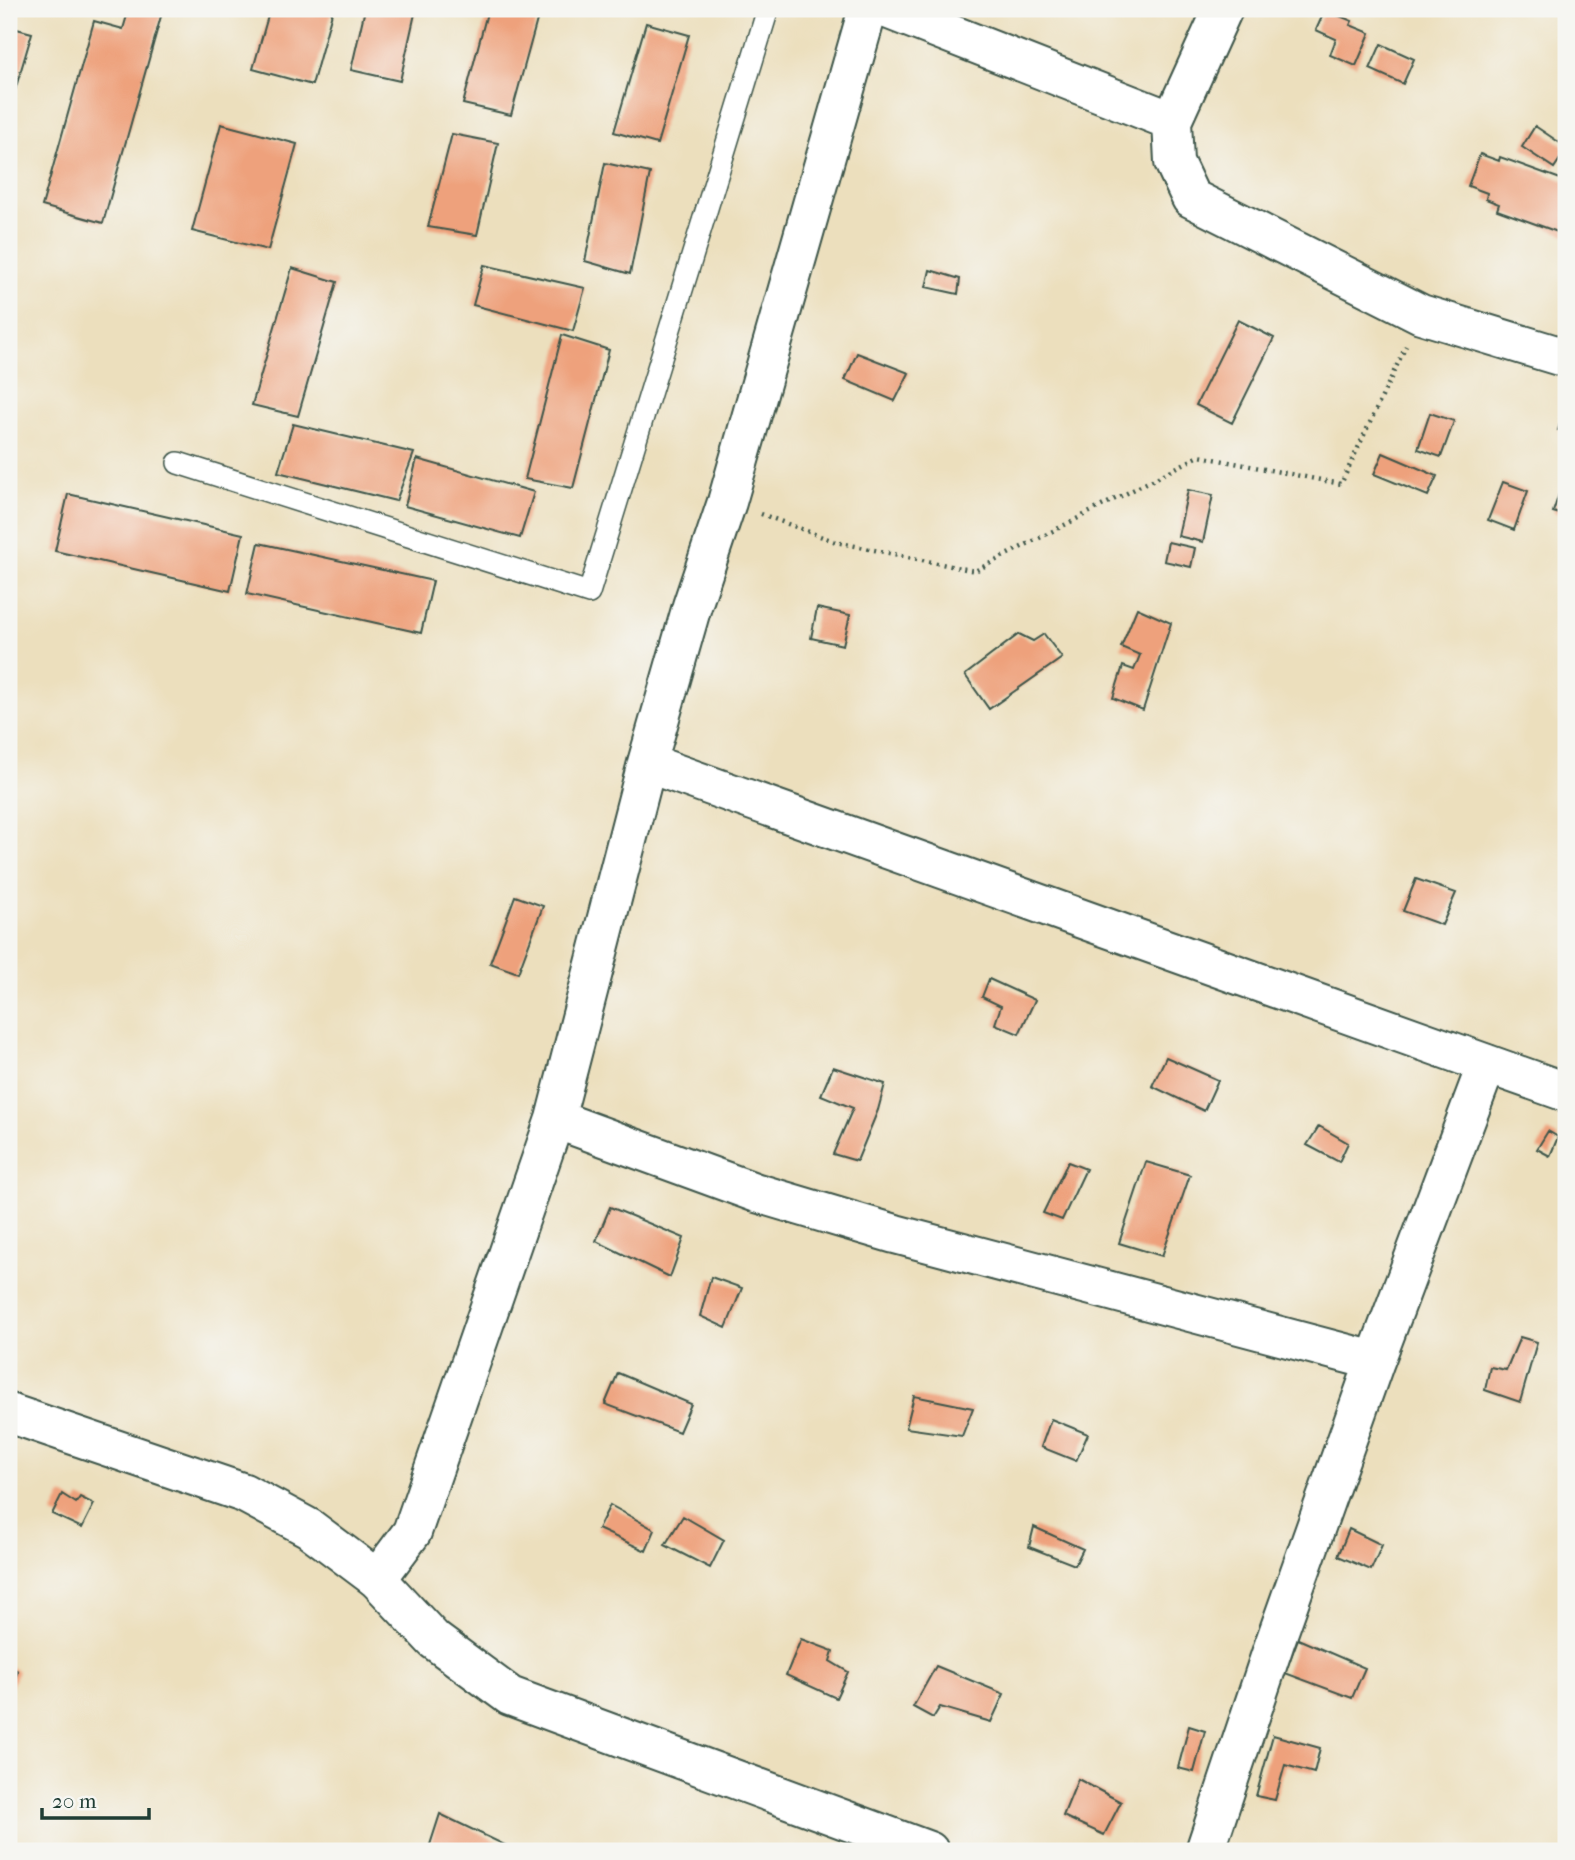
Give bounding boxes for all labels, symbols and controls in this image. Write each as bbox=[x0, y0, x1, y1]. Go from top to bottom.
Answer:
scale bar bbox=[42, 1776, 149, 1820]
text: 20 m bbox=[52, 1789, 97, 1813]

